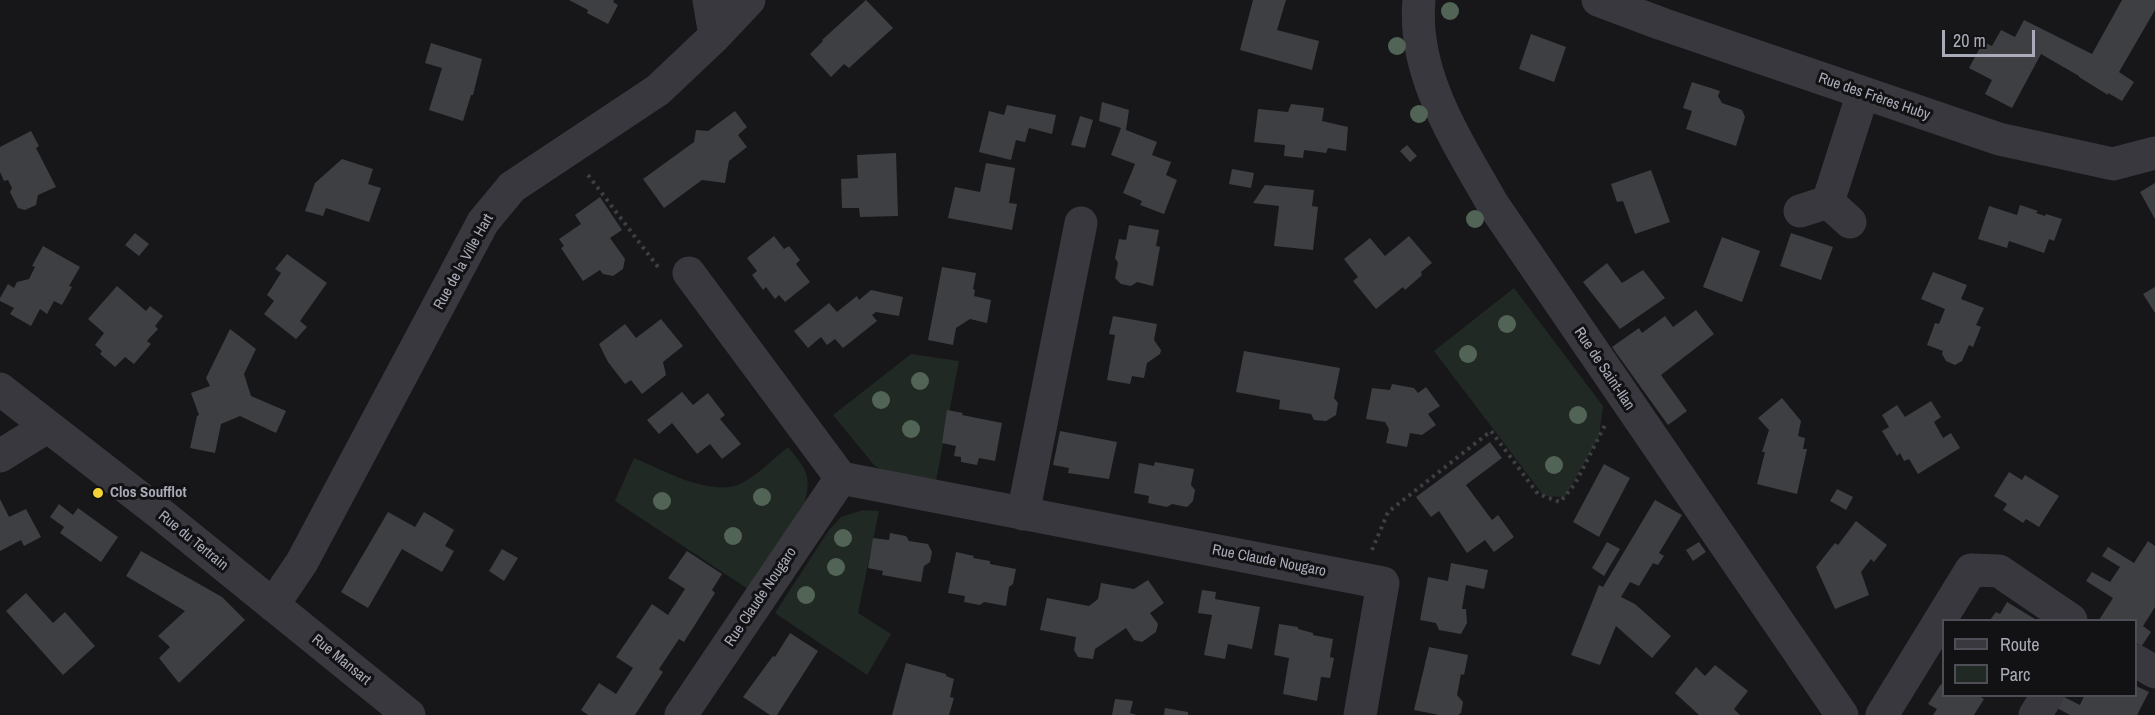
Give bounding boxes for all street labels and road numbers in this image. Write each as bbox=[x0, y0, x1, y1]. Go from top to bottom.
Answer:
street label: Rue des Frères Huby bbox=[1816, 69, 1932, 125]
street label: Rue de la Ville Hart bbox=[430, 211, 498, 313]
street label: Rue de Saint-Ilan bbox=[1570, 324, 1638, 414]
street label: Rue du Tertrain bbox=[154, 507, 232, 575]
street label: Rue Claude Nougaro bbox=[1211, 541, 1327, 581]
street label: Rue Claude Nougaro bbox=[721, 544, 801, 650]
street label: Rue Mansart bbox=[308, 631, 374, 689]

